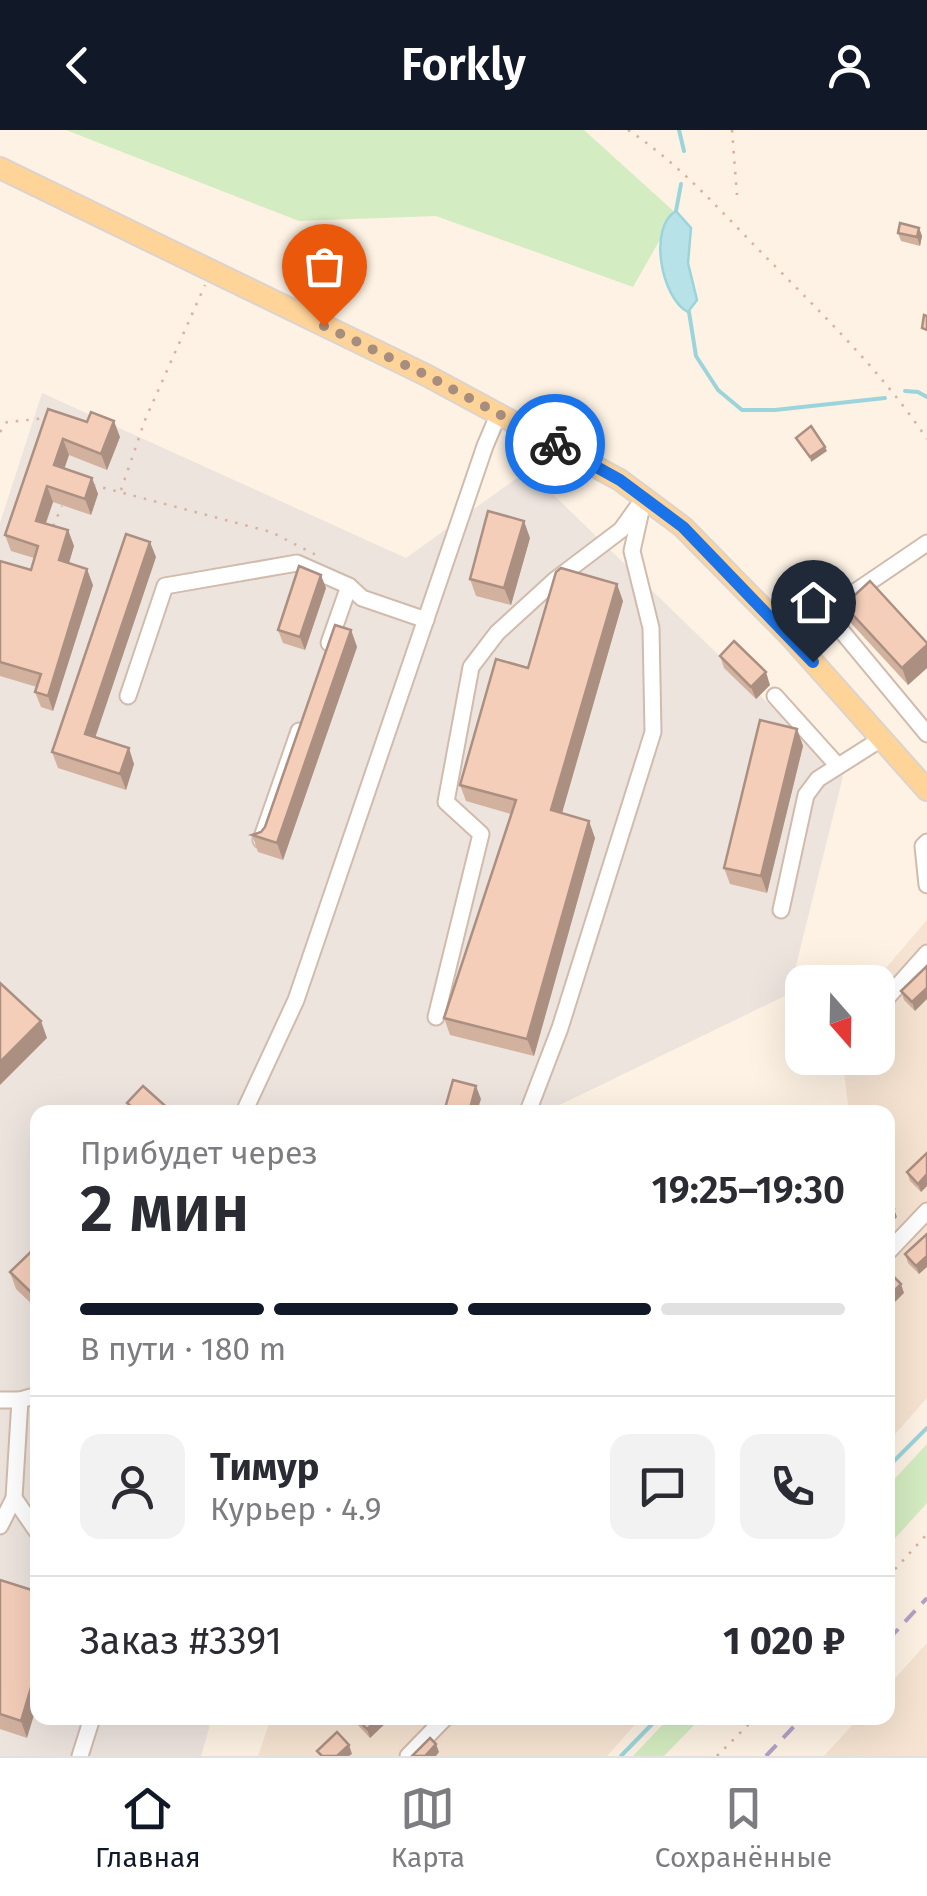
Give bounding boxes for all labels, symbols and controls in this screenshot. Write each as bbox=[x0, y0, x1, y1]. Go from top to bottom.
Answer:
icon: back bbox=[50, 38, 105, 93]
text: Forkly bbox=[401, 38, 526, 92]
icon: person bbox=[822, 38, 877, 93]
pin bbox=[282, 224, 367, 327]
icon: bag bbox=[297, 239, 352, 294]
courier bbox=[505, 394, 605, 494]
icon: bike bbox=[528, 417, 583, 472]
pin bbox=[771, 560, 856, 663]
icon: home bbox=[786, 575, 841, 630]
north arrow bbox=[785, 965, 895, 1075]
map controls bbox=[785, 965, 895, 1075]
text: Прибудет через bbox=[80, 1134, 318, 1172]
text: 19:25–19:30 bbox=[651, 1167, 845, 1213]
text: 2 мин bbox=[80, 1170, 250, 1248]
text: В пути · 180 m bbox=[80, 1330, 286, 1368]
button: person bbox=[80, 1434, 185, 1539]
button: chat bbox=[610, 1434, 715, 1539]
button: phone bbox=[740, 1434, 845, 1539]
text: Тимур bbox=[210, 1444, 319, 1490]
text: Курьер · 4.9 bbox=[210, 1490, 382, 1528]
text: Заказ #3391 bbox=[80, 1618, 282, 1664]
text: 1 020 ₽ bbox=[723, 1618, 845, 1664]
tab: Главная bbox=[95, 1781, 201, 1874]
tab: Карта bbox=[391, 1781, 465, 1874]
tab: Сохранённые bbox=[655, 1781, 832, 1874]

